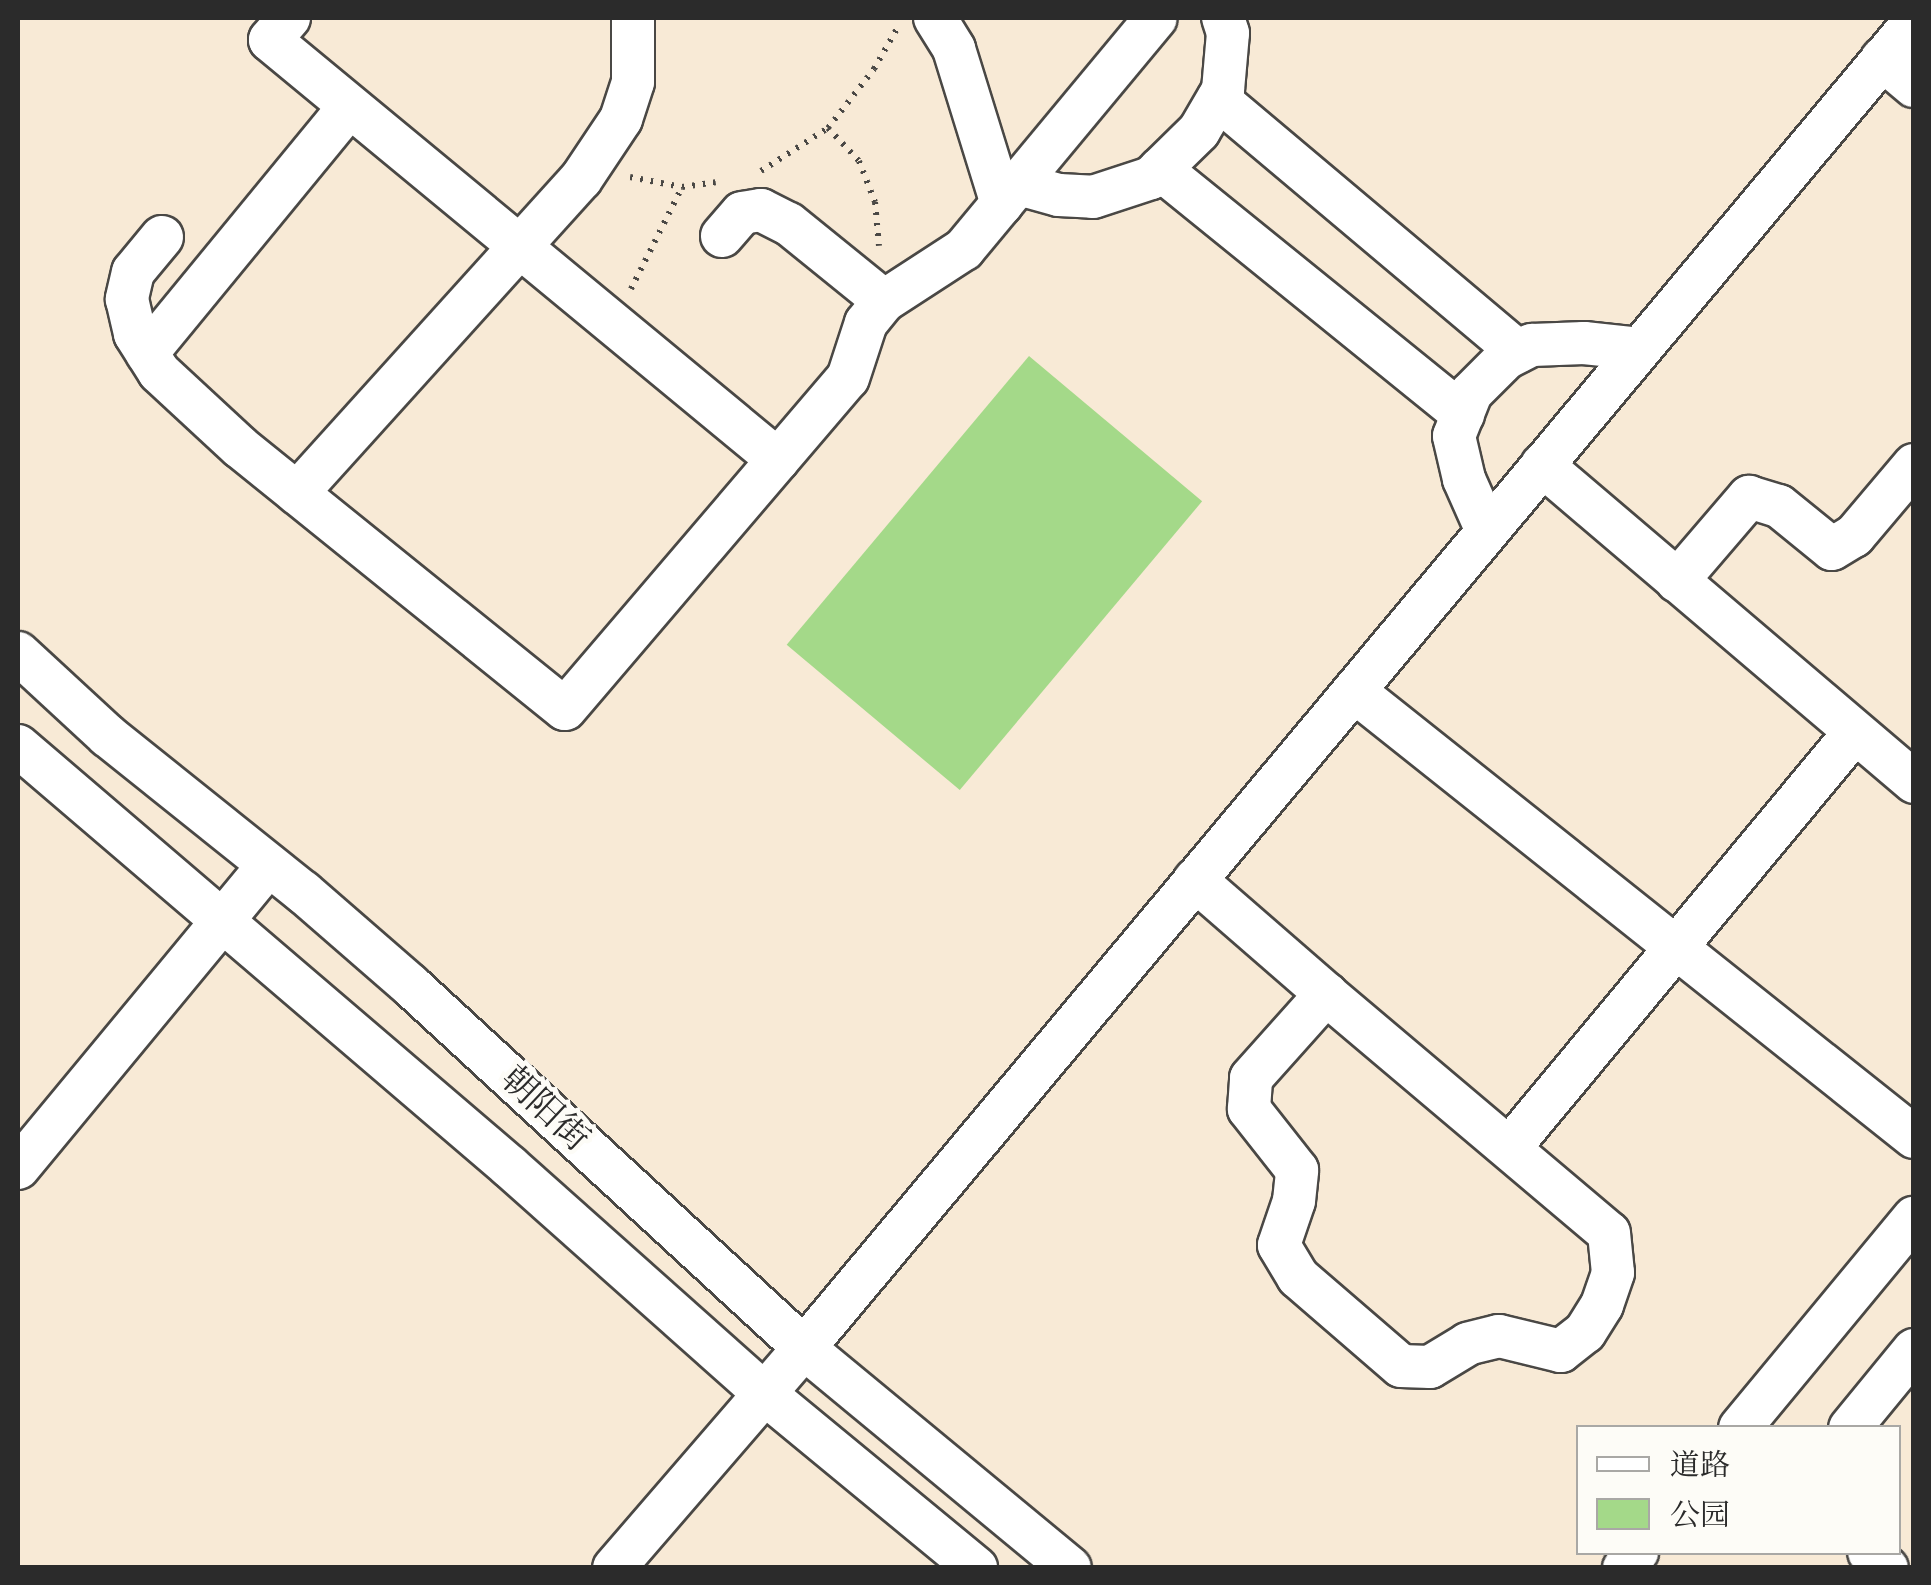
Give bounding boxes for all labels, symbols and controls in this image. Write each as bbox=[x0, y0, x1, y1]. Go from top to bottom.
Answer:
street label: 朝阳街 bbox=[490, 1060, 596, 1162]
legend bbox=[1576, 1425, 1901, 1555]
text: 道路 bbox=[1670, 1446, 1730, 1489]
text: 公园 bbox=[1670, 1496, 1730, 1539]

